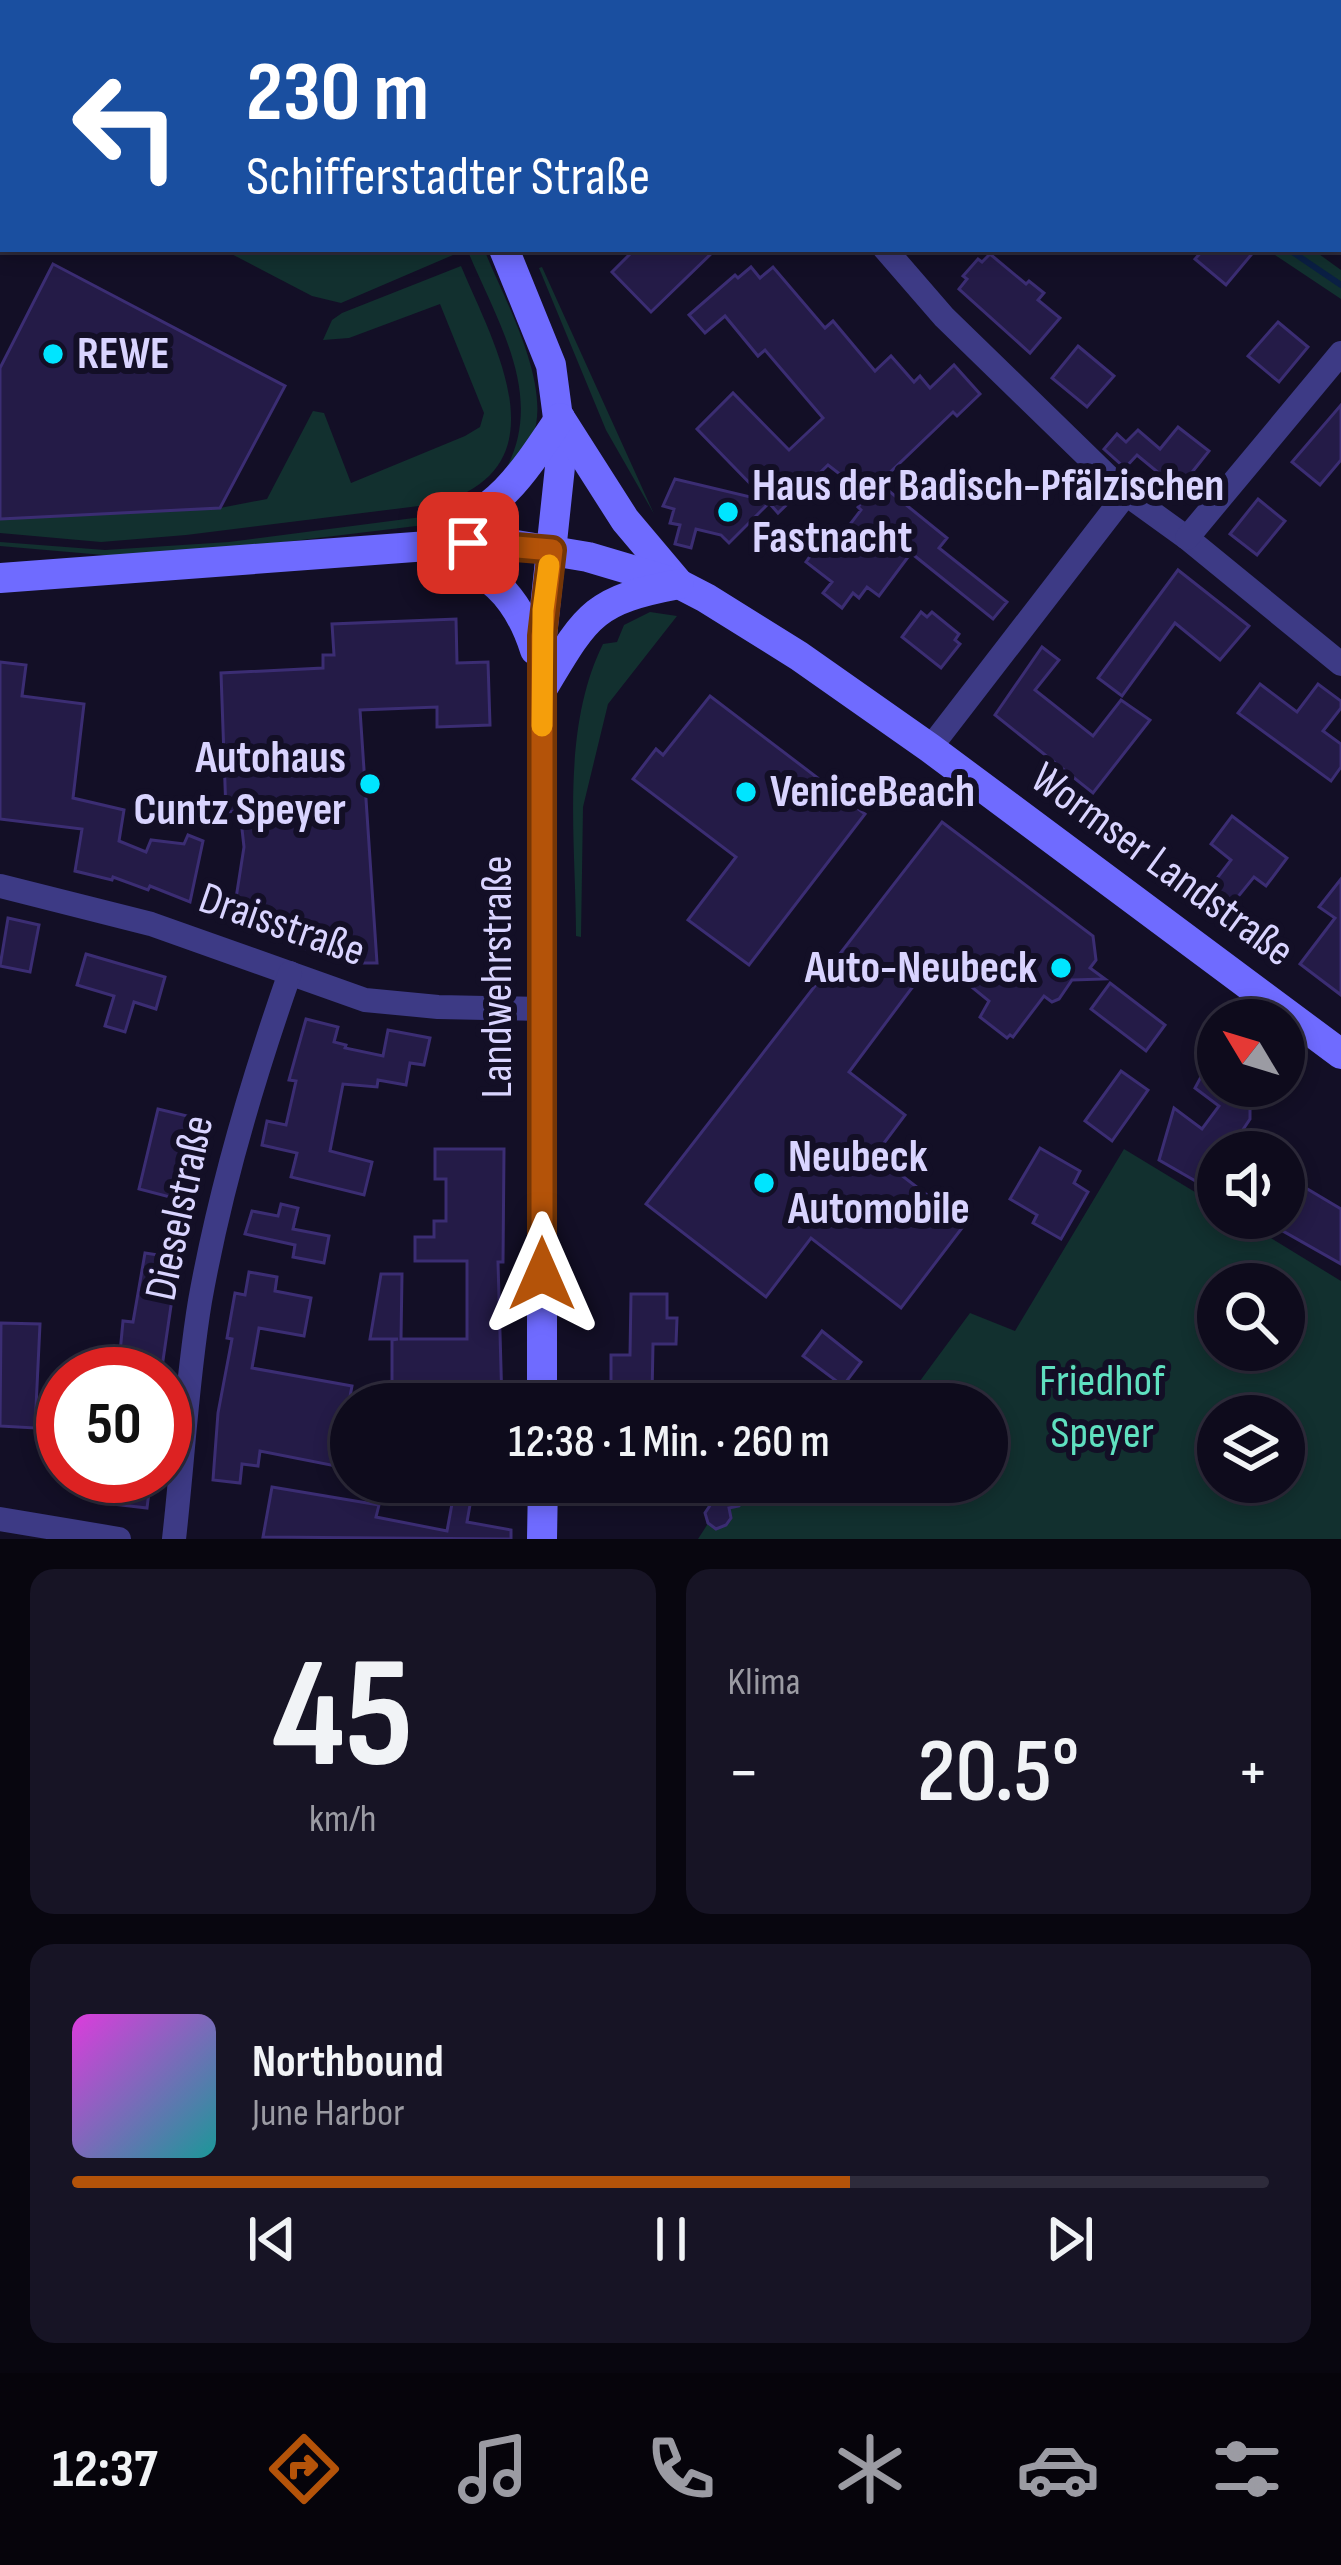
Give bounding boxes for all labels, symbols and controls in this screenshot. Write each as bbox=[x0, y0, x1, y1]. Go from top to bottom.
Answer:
text: 230 m bbox=[246, 43, 429, 144]
icon: left bbox=[48, 48, 204, 204]
text: Schifferstadter Straße bbox=[246, 145, 650, 210]
place label: REWE bbox=[77, 327, 170, 382]
marker: REWE bbox=[40, 341, 66, 367]
place label: Haus der Badisch-Pfälzischen Fastnacht bbox=[752, 459, 1224, 566]
pin bbox=[417, 492, 519, 594]
marker: Haus der Badisch-Pfälzischen Fastnacht bbox=[715, 499, 741, 525]
icon: arrive bbox=[435, 510, 501, 576]
place label: Autohaus Cuntz Speyer bbox=[133, 731, 346, 838]
street label: Wormser Landstraße bbox=[1020, 751, 1304, 979]
place label: VeniceBeach bbox=[770, 765, 975, 820]
marker: Autohaus Cuntz Speyer bbox=[357, 771, 383, 797]
marker: VeniceBeach bbox=[733, 779, 759, 805]
street label: Landwehrstraße bbox=[470, 855, 525, 1099]
street label: Draisstraße bbox=[192, 871, 372, 979]
place label: Auto-Neubeck bbox=[804, 941, 1037, 996]
marker: Auto-Neubeck bbox=[1048, 955, 1074, 981]
north arrow bbox=[1197, 999, 1305, 1107]
map controls bbox=[1197, 999, 1305, 1503]
street label: Dieselstraße bbox=[134, 1111, 226, 1305]
place label: Neubeck Automobile bbox=[787, 1130, 970, 1237]
button: sound bbox=[1197, 1131, 1305, 1239]
marker: Neubeck Automobile bbox=[751, 1170, 777, 1196]
position arrow bbox=[479, 1211, 605, 1337]
button: search bbox=[1197, 1263, 1305, 1371]
speed limit sign: 50 bbox=[36, 1347, 192, 1503]
park label: Friedhof Speyer bbox=[1039, 1354, 1166, 1461]
button: layers bbox=[1197, 1395, 1305, 1503]
text: 12:38 · 1 Min. · 260 m bbox=[508, 1415, 830, 1470]
text: 45 bbox=[272, 1624, 413, 1811]
text: Klima bbox=[728, 1659, 801, 1706]
text: 20.5° bbox=[917, 1719, 1079, 1827]
text: − bbox=[728, 1734, 760, 1813]
text: + bbox=[1237, 1734, 1269, 1813]
text: km/h bbox=[309, 1796, 376, 1843]
text: Northbound bbox=[252, 2035, 444, 2090]
text: June Harbor bbox=[252, 2090, 404, 2137]
icon: previous bbox=[239, 2206, 305, 2272]
icon: pause bbox=[638, 2206, 704, 2272]
icon: next bbox=[1037, 2206, 1103, 2272]
icon: directions bbox=[262, 2427, 346, 2511]
icon: music bbox=[451, 2427, 535, 2511]
icon: phone bbox=[639, 2427, 723, 2511]
icon: climate bbox=[828, 2427, 912, 2511]
icon: car bbox=[1016, 2427, 1100, 2511]
icon: filters bbox=[1205, 2427, 1289, 2511]
text: 12:37 bbox=[52, 2437, 157, 2502]

